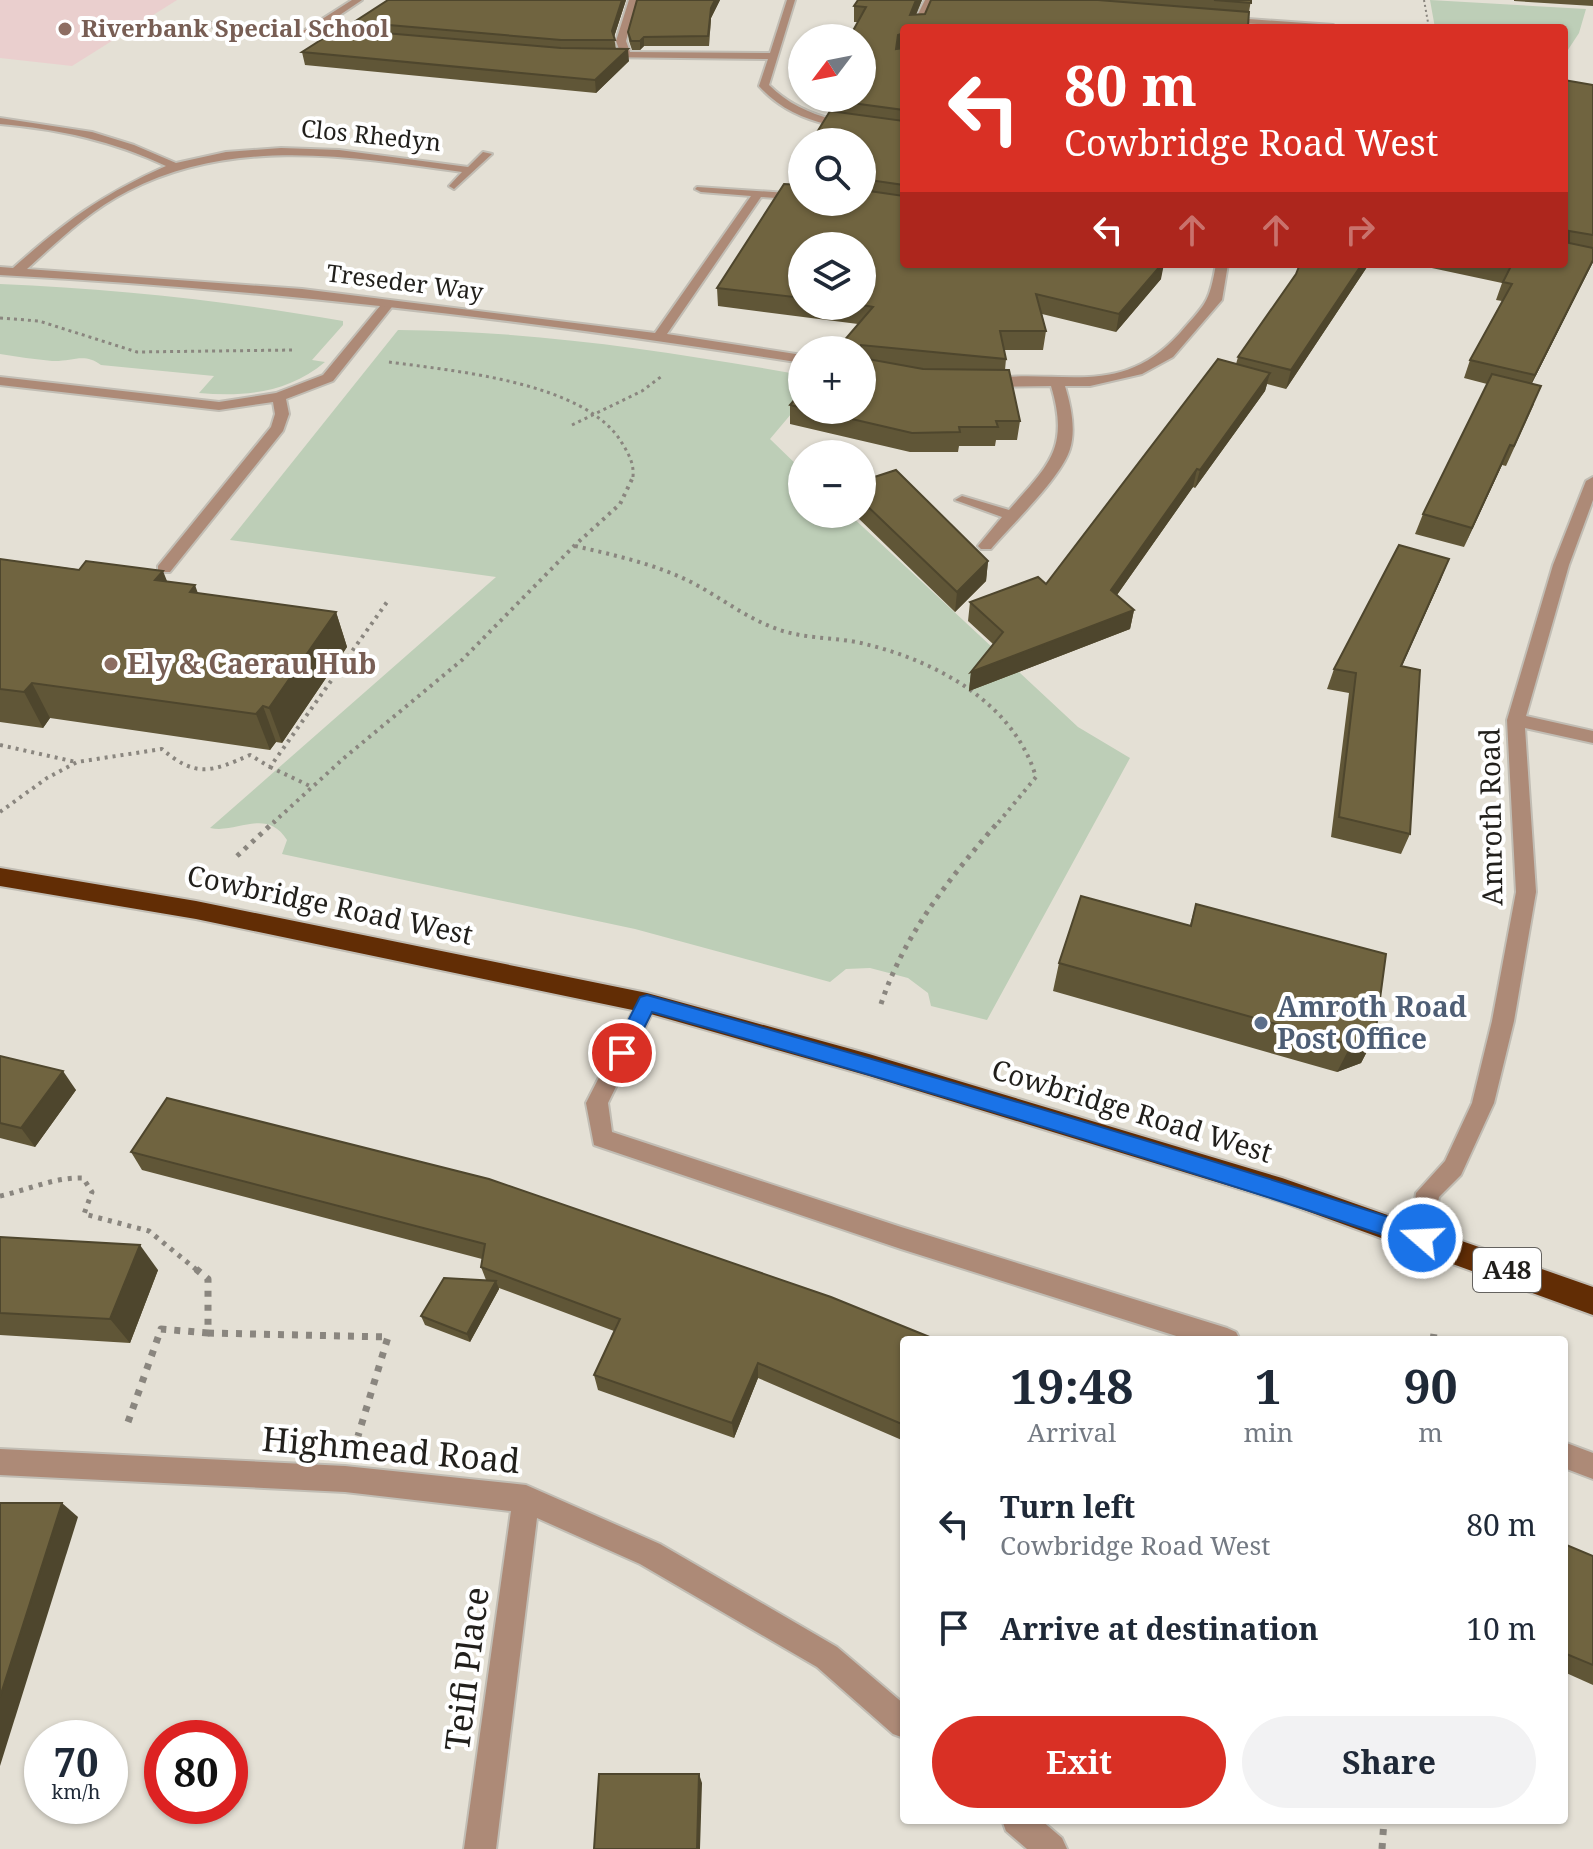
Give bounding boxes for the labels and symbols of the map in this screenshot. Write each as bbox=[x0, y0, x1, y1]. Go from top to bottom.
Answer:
place label: Riverbank Special School bbox=[81, 11, 389, 44]
marker: Riverbank Special School bbox=[56, 20, 74, 38]
north arrow bbox=[788, 24, 876, 112]
street label: Clos Rhedyn bbox=[299, 111, 443, 158]
street label: Treseder Way bbox=[325, 256, 486, 308]
place label: Ely & Caerau Hub bbox=[127, 644, 377, 682]
marker: Ely & Caerau Hub bbox=[102, 655, 120, 673]
street label: Amroth Road bbox=[1469, 728, 1511, 906]
street label: Cowbridge Road West bbox=[184, 855, 477, 953]
place label: Amroth Road Post Office bbox=[1277, 987, 1467, 1057]
marker: Amroth Road Post Office bbox=[1252, 1014, 1270, 1032]
pin bbox=[588, 1019, 656, 1087]
street label: Cowbridge Road West bbox=[987, 1049, 1277, 1171]
position arrow bbox=[1380, 1196, 1464, 1280]
road number: A48 bbox=[1473, 1248, 1541, 1292]
street label: Highmead Road bbox=[260, 1415, 522, 1483]
street label: Teifi Place bbox=[433, 1584, 499, 1753]
speed limit sign: 80 bbox=[144, 1720, 248, 1824]

